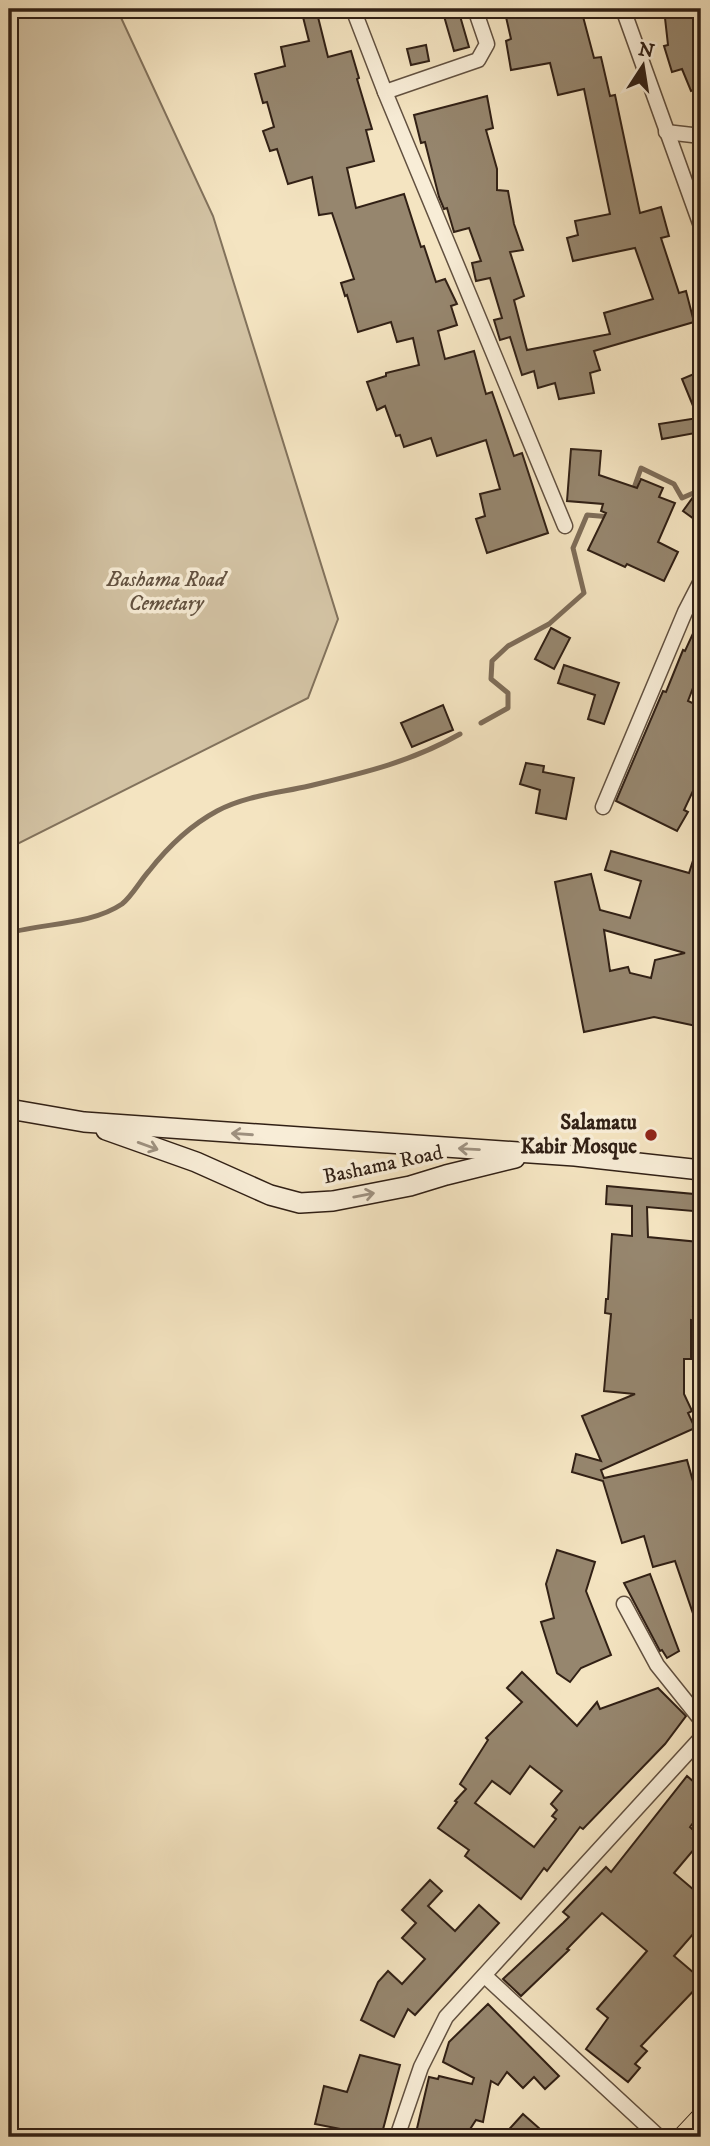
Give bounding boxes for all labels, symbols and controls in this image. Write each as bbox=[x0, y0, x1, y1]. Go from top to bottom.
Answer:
north arrow bbox=[608, 32, 678, 102]
text: N bbox=[636, 38, 657, 64]
park label: Bashama Road Cemetary bbox=[106, 567, 228, 617]
place label: Salamatu Kabir Mosque bbox=[520, 1110, 637, 1160]
one-way arrow bbox=[231, 1127, 254, 1140]
marker: Salamatu Kabir Mosque bbox=[643, 1127, 659, 1143]
street label: Bashama Road bbox=[321, 1140, 446, 1190]
one-way arrow bbox=[136, 1141, 158, 1153]
one-way arrow bbox=[457, 1143, 480, 1156]
one-way arrow bbox=[352, 1188, 375, 1201]

